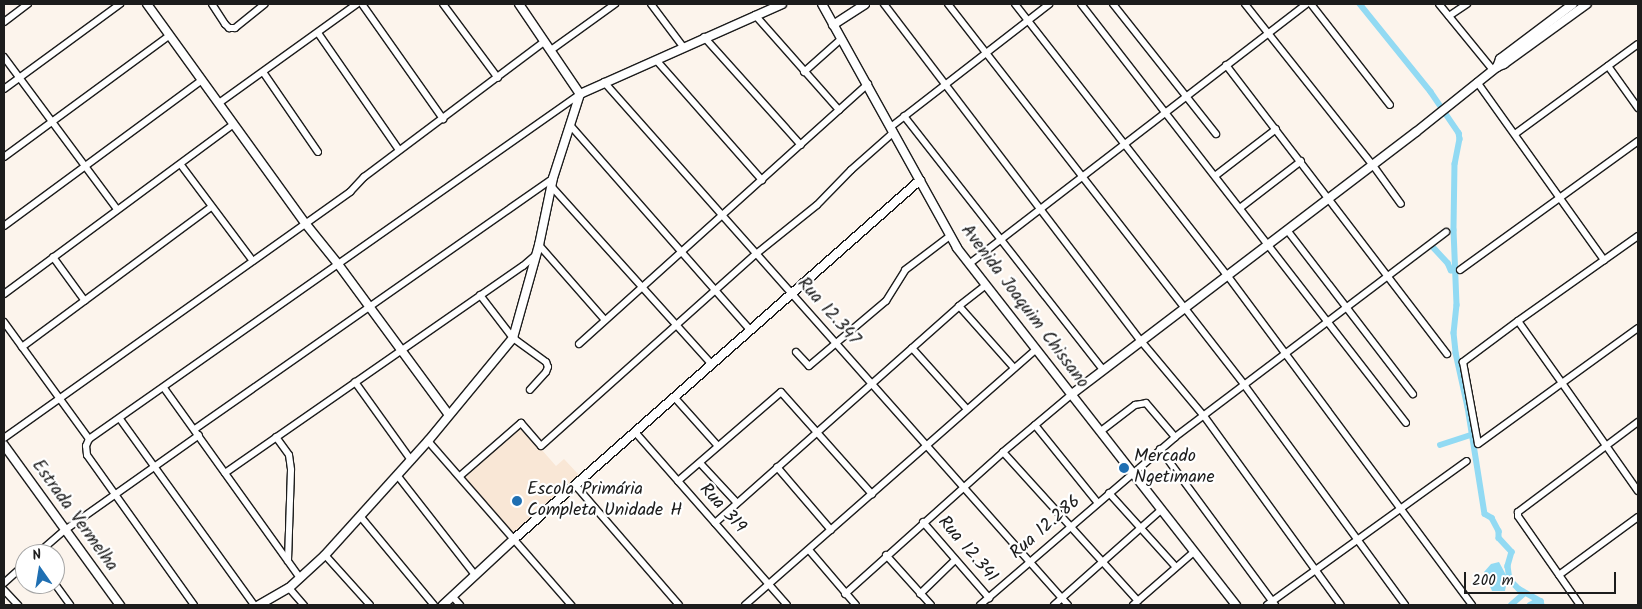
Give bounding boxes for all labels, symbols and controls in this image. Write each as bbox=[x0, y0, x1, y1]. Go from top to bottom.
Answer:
street label: Avenida Joaquim Chissano bbox=[955, 221, 1093, 393]
street label: Rua 12.347 bbox=[792, 274, 864, 350]
place label: Mercado Ngetimane bbox=[1134, 447, 1215, 489]
street label: Estrada Vermelha bbox=[26, 456, 122, 576]
marker: Mercado Ngetimane bbox=[1118, 462, 1130, 474]
place label: Escola Primária Completa Unidade H bbox=[527, 480, 682, 522]
street label: Rua 319 bbox=[694, 480, 750, 538]
street label: Rua 12.286 bbox=[1006, 491, 1086, 565]
marker: Escola Primária Completa Unidade H bbox=[511, 495, 523, 507]
street label: Rua 12.341 bbox=[932, 512, 1002, 588]
north arrow bbox=[15, 544, 65, 594]
text: N bbox=[30, 544, 44, 567]
scale bar bbox=[1467, 562, 1620, 594]
text: 200 m bbox=[1472, 569, 1514, 593]

